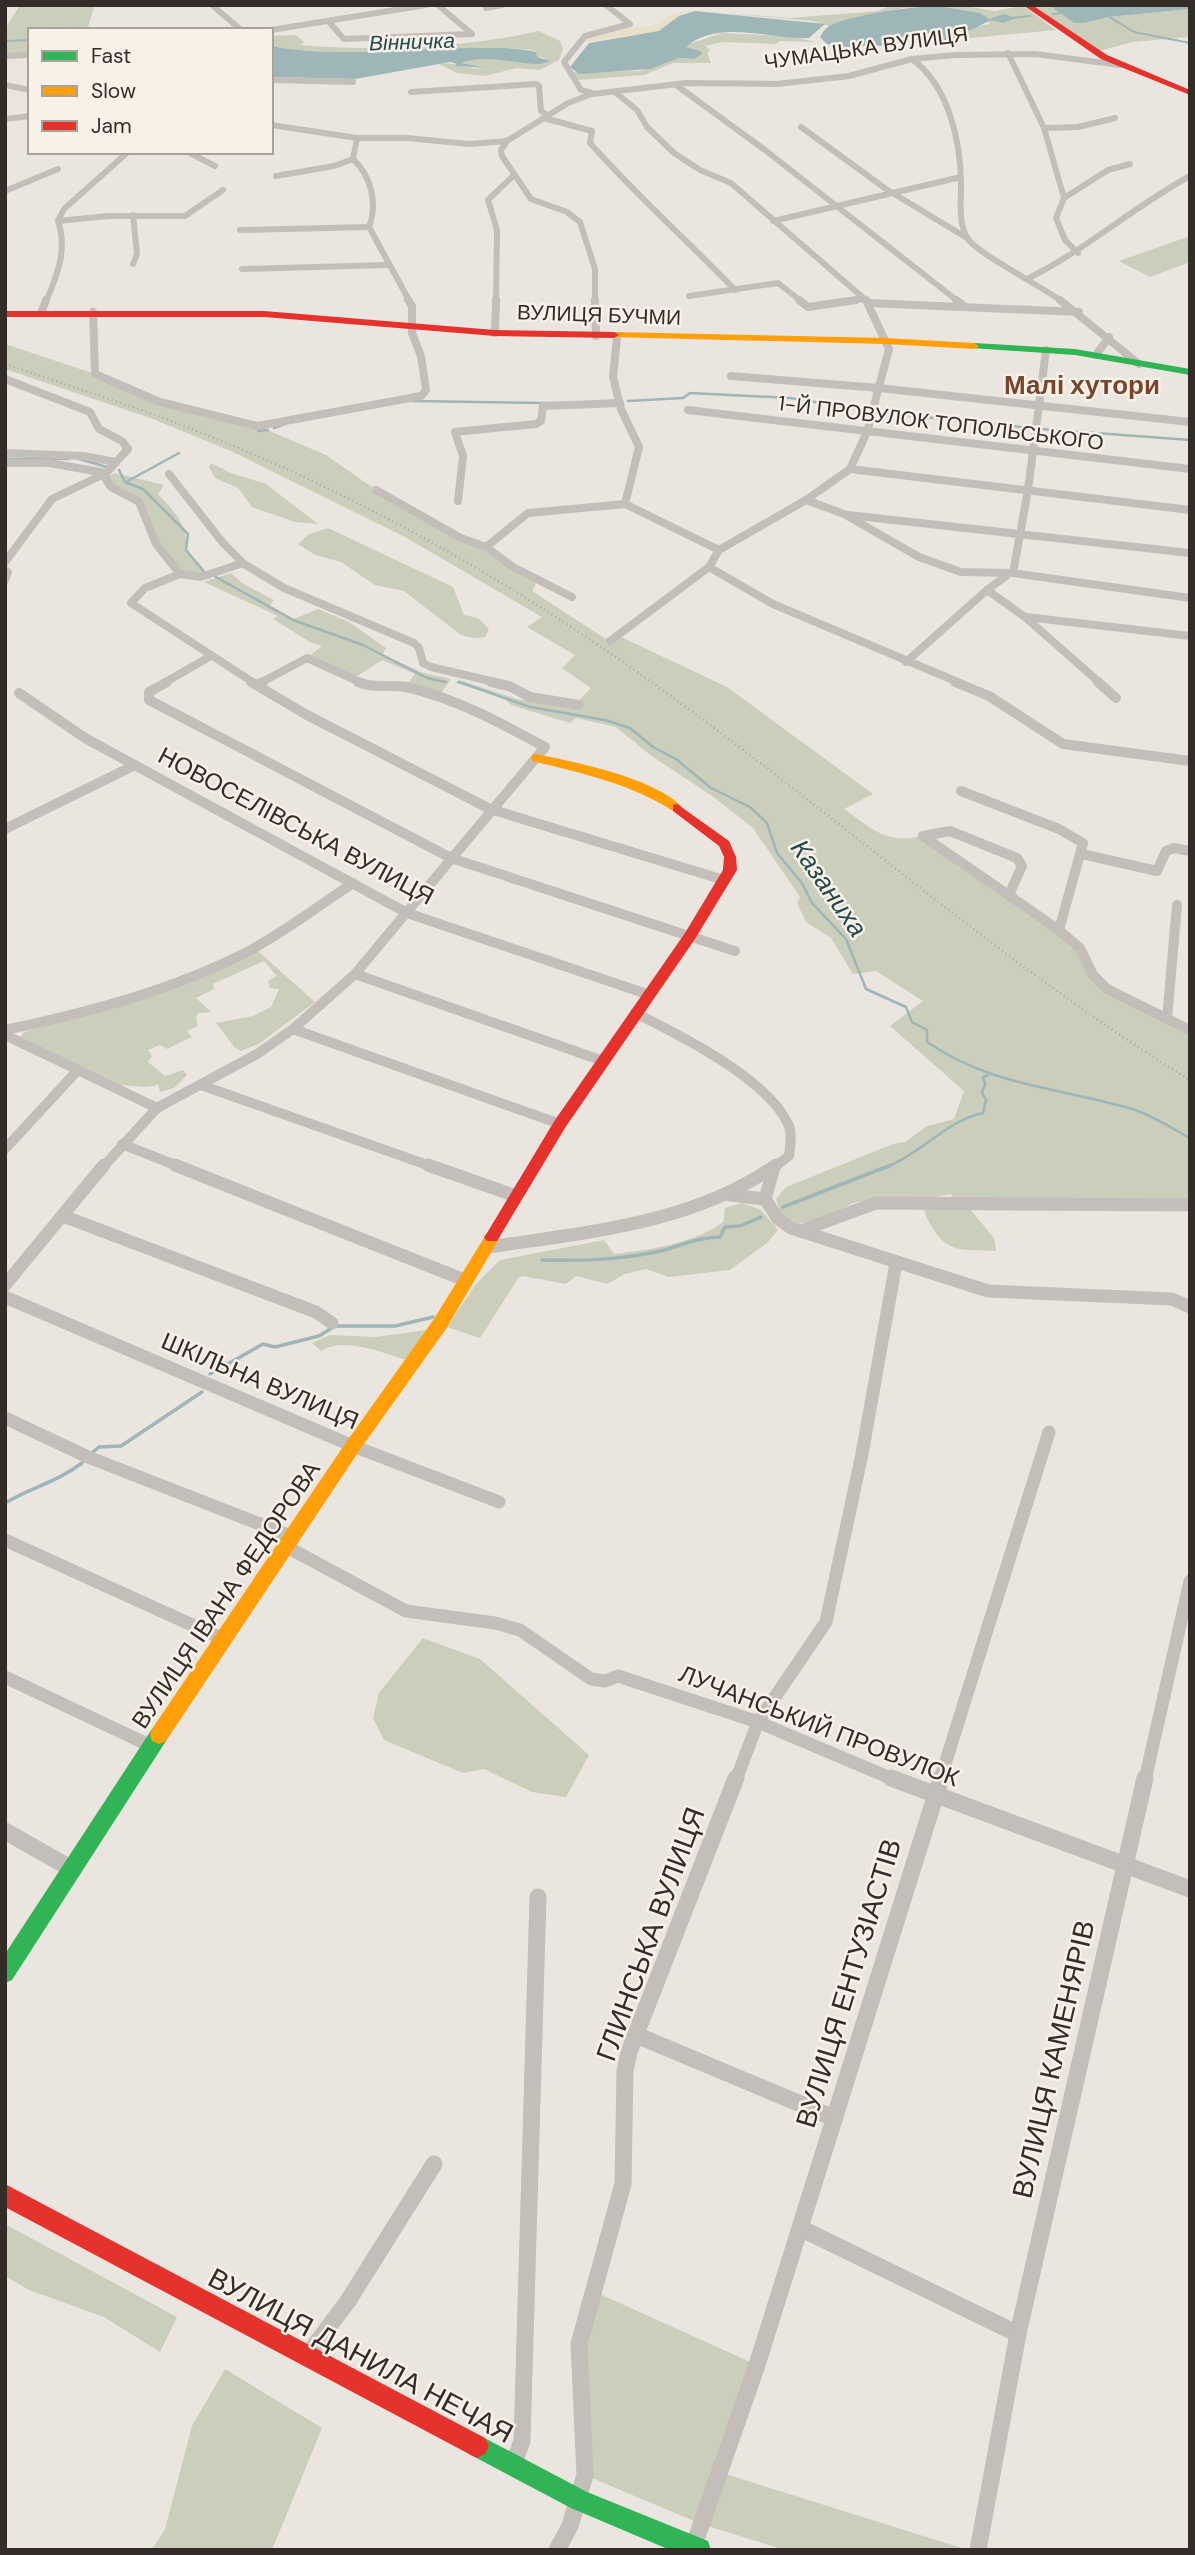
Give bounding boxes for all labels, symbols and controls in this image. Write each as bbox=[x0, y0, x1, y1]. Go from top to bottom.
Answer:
street label: ЧУМАЦЬКА ВУЛИЦЯ bbox=[762, 20, 970, 76]
water label: Вінничка bbox=[369, 27, 455, 57]
legend bbox=[28, 28, 273, 154]
text: Fast bbox=[91, 42, 131, 70]
text: Slow bbox=[91, 77, 136, 105]
text: Jam bbox=[91, 112, 132, 140]
street label: ВУЛИЦЯ БУЧМИ bbox=[516, 298, 682, 332]
district label: Малі хутори bbox=[1004, 368, 1160, 402]
street label: 1-Й ПРОВУЛОК ТОПОЛЬСЬКОГО bbox=[777, 389, 1105, 457]
street label: НОВОСЕЛІВСЬКА ВУЛИЦЯ bbox=[153, 740, 440, 912]
water label: Казаниха bbox=[783, 833, 875, 943]
street label: ШКІЛЬНА ВУЛИЦЯ bbox=[157, 1325, 364, 1436]
street label: ВУЛИЦЯ ІВАНА ФЕДОРОВА bbox=[124, 1455, 327, 1734]
street label: ЛУЧАНСЬКИЙ ПРОВУЛОК bbox=[675, 1658, 964, 1793]
street label: ГЛИНСЬКА ВУЛИЦЯ bbox=[587, 1802, 714, 2066]
street label: ВУЛИЦЯ ЕНТУЗІАСТІВ bbox=[787, 1834, 910, 2132]
street label: ВУЛИЦЯ КАМЕНЯРІВ bbox=[1004, 1917, 1103, 2202]
street label: ВУЛИЦЯ ДАНИЛА НЕЧАЯ bbox=[202, 2259, 520, 2452]

